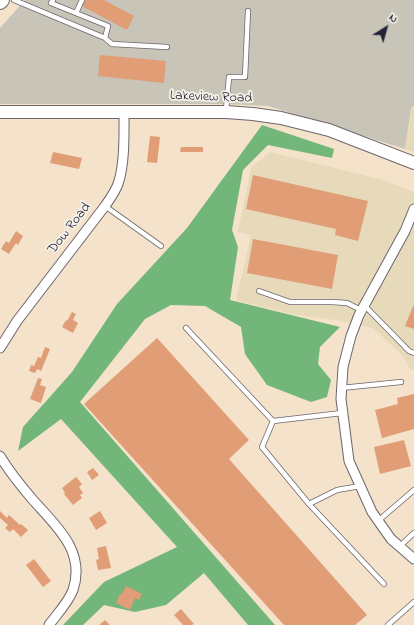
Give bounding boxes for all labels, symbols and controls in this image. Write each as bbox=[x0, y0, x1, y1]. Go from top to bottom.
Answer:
north arrow bbox=[366, 8, 406, 48]
text: N bbox=[385, 10, 401, 27]
street label: Lakeview Road bbox=[169, 88, 253, 108]
street label: Dow Road bbox=[45, 200, 95, 258]

